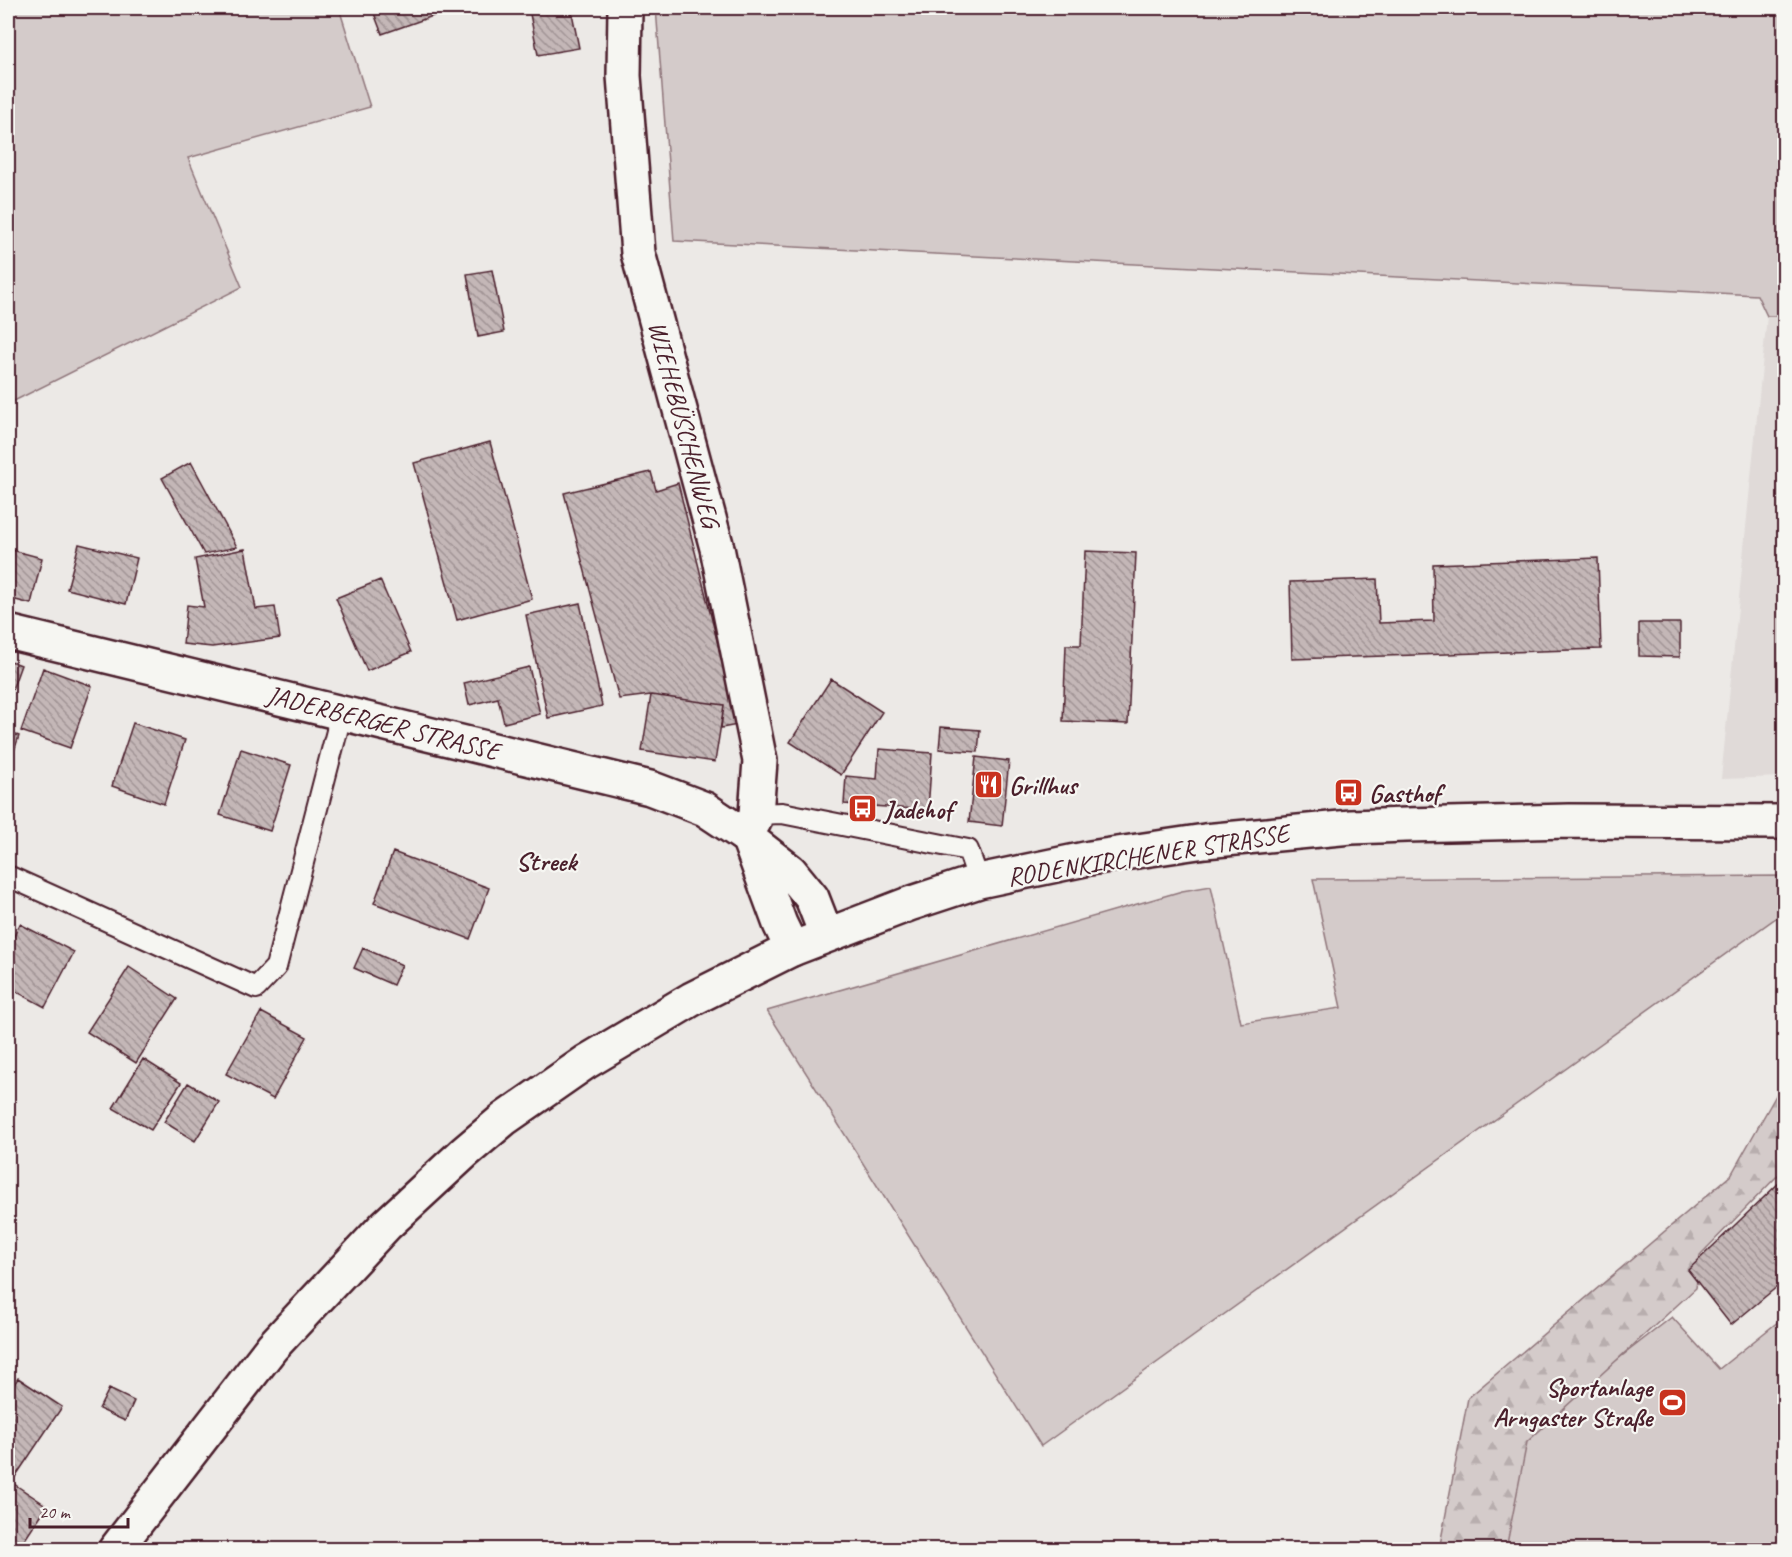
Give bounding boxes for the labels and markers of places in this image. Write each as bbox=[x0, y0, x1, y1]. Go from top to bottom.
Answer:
restaurant icon: Grillhus bbox=[972, 769, 1004, 801]
place label: Grillhus bbox=[1009, 769, 1080, 802]
bus stop icon: Gasthof bbox=[1332, 777, 1364, 809]
place label: Gasthof bbox=[1369, 777, 1447, 810]
bus stop icon: Jadehof bbox=[847, 793, 879, 825]
place label: Jadehof bbox=[882, 793, 958, 826]
place label: Sportanlage Arngaster Straße bbox=[1493, 1371, 1654, 1434]
sports icon: Sportanlage Arngaster Straße bbox=[1657, 1386, 1689, 1418]

